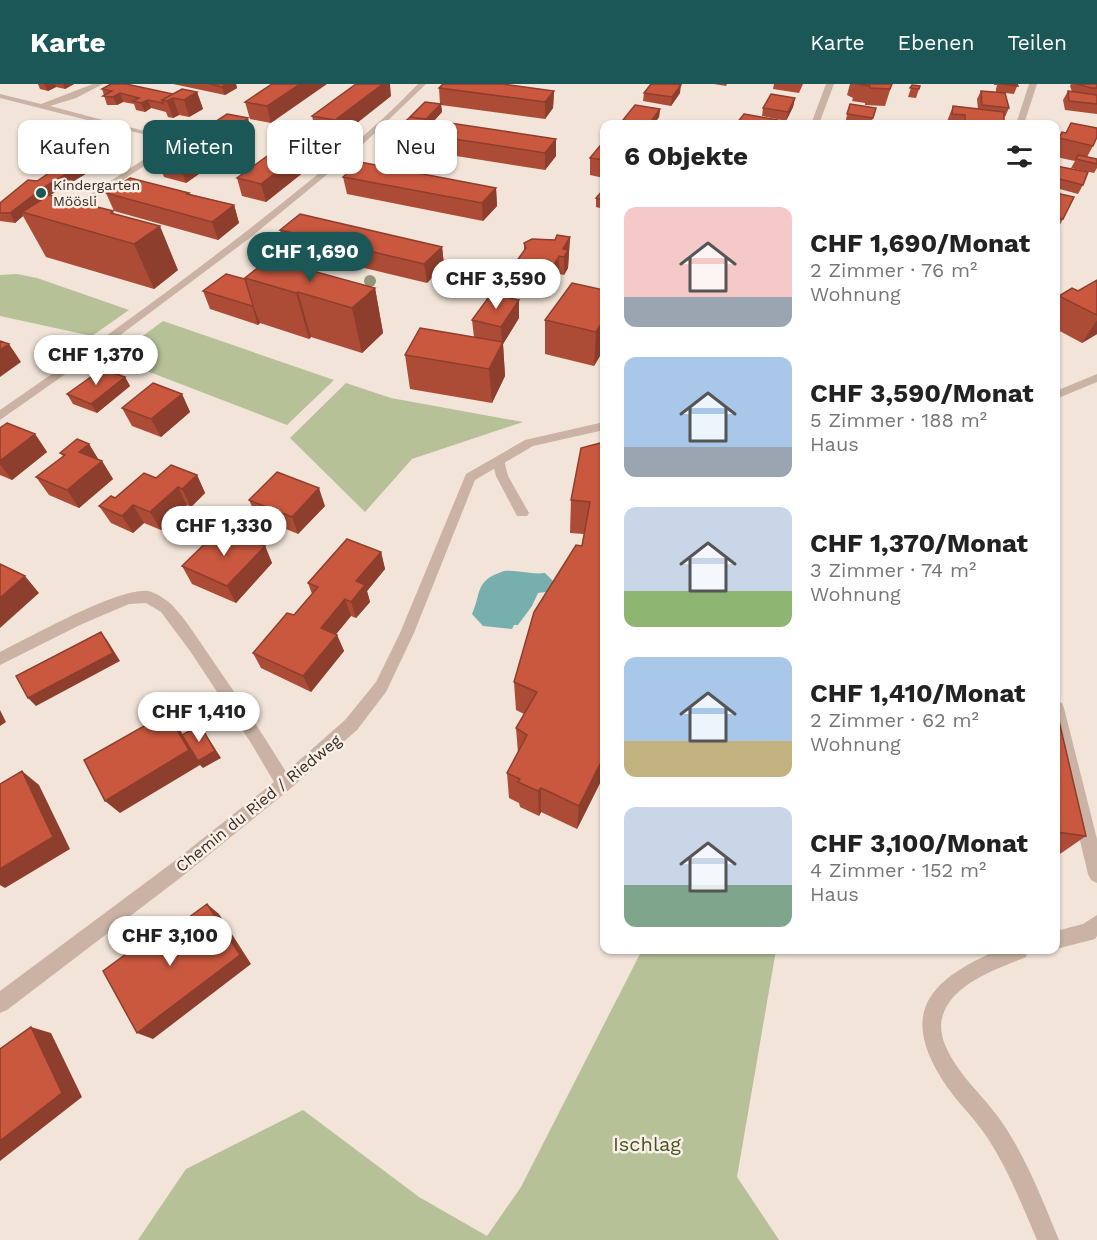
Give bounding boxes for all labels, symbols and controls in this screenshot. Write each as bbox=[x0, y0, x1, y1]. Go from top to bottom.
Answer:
text: Karte bbox=[30, 26, 106, 59]
text: Karte bbox=[810, 30, 865, 55]
text: Ebenen bbox=[898, 30, 974, 55]
text: Teilen bbox=[1007, 30, 1067, 55]
chip: Kaufen bbox=[18, 120, 131, 174]
chip: Mieten bbox=[143, 120, 255, 174]
chip: Filter bbox=[267, 120, 363, 174]
chip: Neu bbox=[375, 120, 457, 174]
icon: filters bbox=[1003, 140, 1036, 173]
text: 6 Objekte bbox=[624, 141, 748, 171]
place label: Kindergarten Möösli bbox=[53, 177, 140, 209]
marker: Kindergarten Möösli bbox=[34, 186, 48, 200]
text: CHF 1,690/Monat bbox=[810, 228, 1030, 258]
icon: home bbox=[672, 231, 744, 303]
pin: CHF 1,690 bbox=[241, 232, 379, 283]
text: CHF 1,690 bbox=[261, 239, 359, 263]
text: 2 Zimmer · 76 m² bbox=[810, 258, 977, 282]
pin: CHF 3,590 bbox=[427, 259, 565, 310]
text: CHF 3,590 bbox=[446, 266, 546, 290]
text: Wohnung bbox=[810, 282, 901, 306]
pin: CHF 1,370 bbox=[27, 335, 165, 386]
text: CHF 1,370 bbox=[48, 342, 144, 366]
text: CHF 3,590/Monat bbox=[810, 378, 1034, 408]
icon: home bbox=[672, 381, 744, 453]
text: 5 Zimmer · 188 m² bbox=[810, 408, 987, 432]
text: Haus bbox=[810, 432, 859, 456]
pin: CHF 1,330 bbox=[155, 506, 293, 557]
text: CHF 1,330 bbox=[175, 513, 273, 537]
text: CHF 1,370/Monat bbox=[810, 528, 1028, 558]
icon: home bbox=[672, 531, 744, 603]
text: 3 Zimmer · 74 m² bbox=[810, 558, 976, 582]
text: Wohnung bbox=[810, 582, 901, 606]
text: CHF 1,410/Monat bbox=[810, 678, 1025, 708]
icon: home bbox=[672, 681, 744, 753]
pin: CHF 1,410 bbox=[130, 692, 268, 743]
text: CHF 1,410 bbox=[152, 699, 246, 723]
text: 2 Zimmer · 62 m² bbox=[810, 708, 979, 732]
street label: Chemin du Ried / Riedweg bbox=[172, 730, 345, 876]
text: Wohnung bbox=[810, 732, 901, 756]
text: CHF 3,100/Monat bbox=[810, 828, 1028, 858]
icon: home bbox=[672, 831, 744, 903]
text: 4 Zimmer · 152 m² bbox=[810, 858, 986, 882]
text: Haus bbox=[810, 882, 859, 906]
pin: CHF 3,100 bbox=[101, 916, 239, 967]
text: CHF 3,100 bbox=[122, 923, 218, 947]
park label: Ischlag bbox=[613, 1132, 681, 1156]

